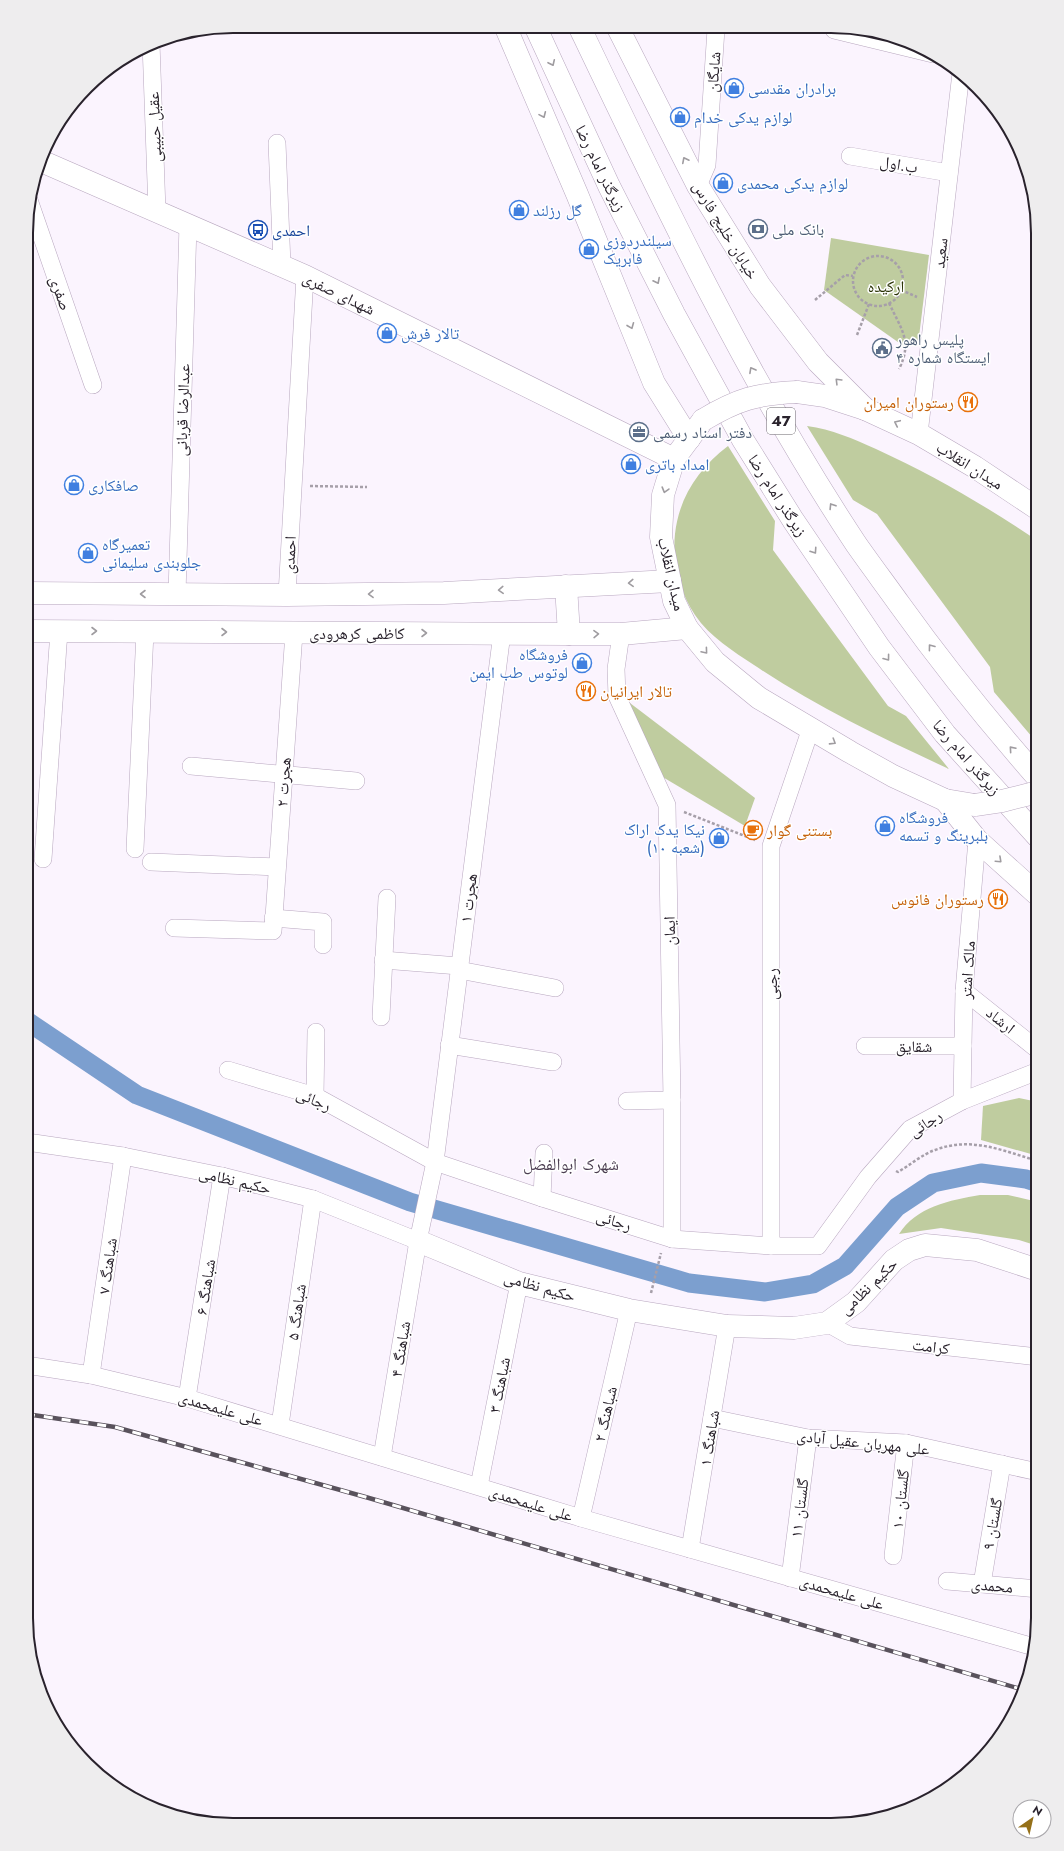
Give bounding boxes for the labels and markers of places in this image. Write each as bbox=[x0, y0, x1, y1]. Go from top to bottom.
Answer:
shop icon: برادران مقدسی bbox=[723, 77, 745, 99]
place label: برادران مقدسی bbox=[748, 77, 836, 100]
shop icon: لوازم یدکی خدام bbox=[669, 106, 691, 128]
place label: لوازم یدکی خدام bbox=[694, 106, 792, 129]
shop icon: لوازم یدکی محمدی bbox=[712, 172, 734, 194]
place label: لوازم یدکی محمدی bbox=[737, 172, 848, 195]
shop icon: گل رزلند bbox=[508, 199, 530, 221]
place label: گل رزلند bbox=[533, 199, 582, 222]
bank icon: بانک ملی bbox=[747, 218, 769, 240]
place label: بانک ملی bbox=[772, 218, 824, 241]
bus stop icon: احمدی bbox=[247, 219, 269, 241]
place label: احمدی bbox=[272, 219, 310, 242]
place label: سیلندردوزی فابریک bbox=[603, 229, 672, 270]
shop icon: سیلندردوزی فابریک bbox=[578, 238, 600, 260]
shop icon: تالار فرش bbox=[376, 322, 398, 344]
place label: تالار فرش bbox=[401, 322, 459, 345]
place label: پلیس راهور ایستگاه شماره ۴ bbox=[895, 328, 990, 369]
public building icon: پلیس راهور ایستگاه شماره ۴ bbox=[871, 337, 893, 359]
place label: رستوران امیران bbox=[863, 391, 954, 414]
restaurant icon: رستوران امیران bbox=[957, 391, 979, 413]
office icon: دفتر اسناد رسمی bbox=[628, 421, 650, 443]
place label: دفتر اسناد رسمی bbox=[653, 421, 752, 444]
shop icon: امداد باتری bbox=[620, 453, 642, 475]
place label: امداد باتری bbox=[645, 453, 709, 476]
shop icon: صافکاری bbox=[63, 474, 85, 496]
place label: صافکاری bbox=[88, 474, 139, 497]
place label: تعمیرگاه جلوبندی سلیمانی bbox=[102, 533, 201, 574]
shop icon: تعمیرگاه جلوبندی سلیمانی bbox=[77, 542, 99, 564]
place label: فروشگاه لوتوس طب ایمن bbox=[469, 643, 568, 684]
shop icon: فروشگاه لوتوس طب ایمن bbox=[571, 652, 593, 674]
restaurant icon: تالار ایرانیان bbox=[575, 680, 597, 702]
place label: تالار ایرانیان bbox=[600, 680, 672, 703]
place label: فروشگاه بلبرینگ و تسمه bbox=[899, 806, 988, 847]
shop icon: فروشگاه بلبرینگ و تسمه bbox=[874, 815, 896, 837]
place label: نیکا یدک اراک (شعبه ۱۰) bbox=[624, 818, 705, 859]
cafe icon: بستنی گوار bbox=[742, 819, 764, 841]
place label: بستنی گوار bbox=[766, 819, 832, 842]
shop icon: نیکا یدک اراک (شعبه ۱۰) bbox=[708, 827, 730, 849]
place label: رستوران فانوس bbox=[891, 888, 984, 911]
restaurant icon: رستوران فانوس bbox=[987, 888, 1009, 910]

